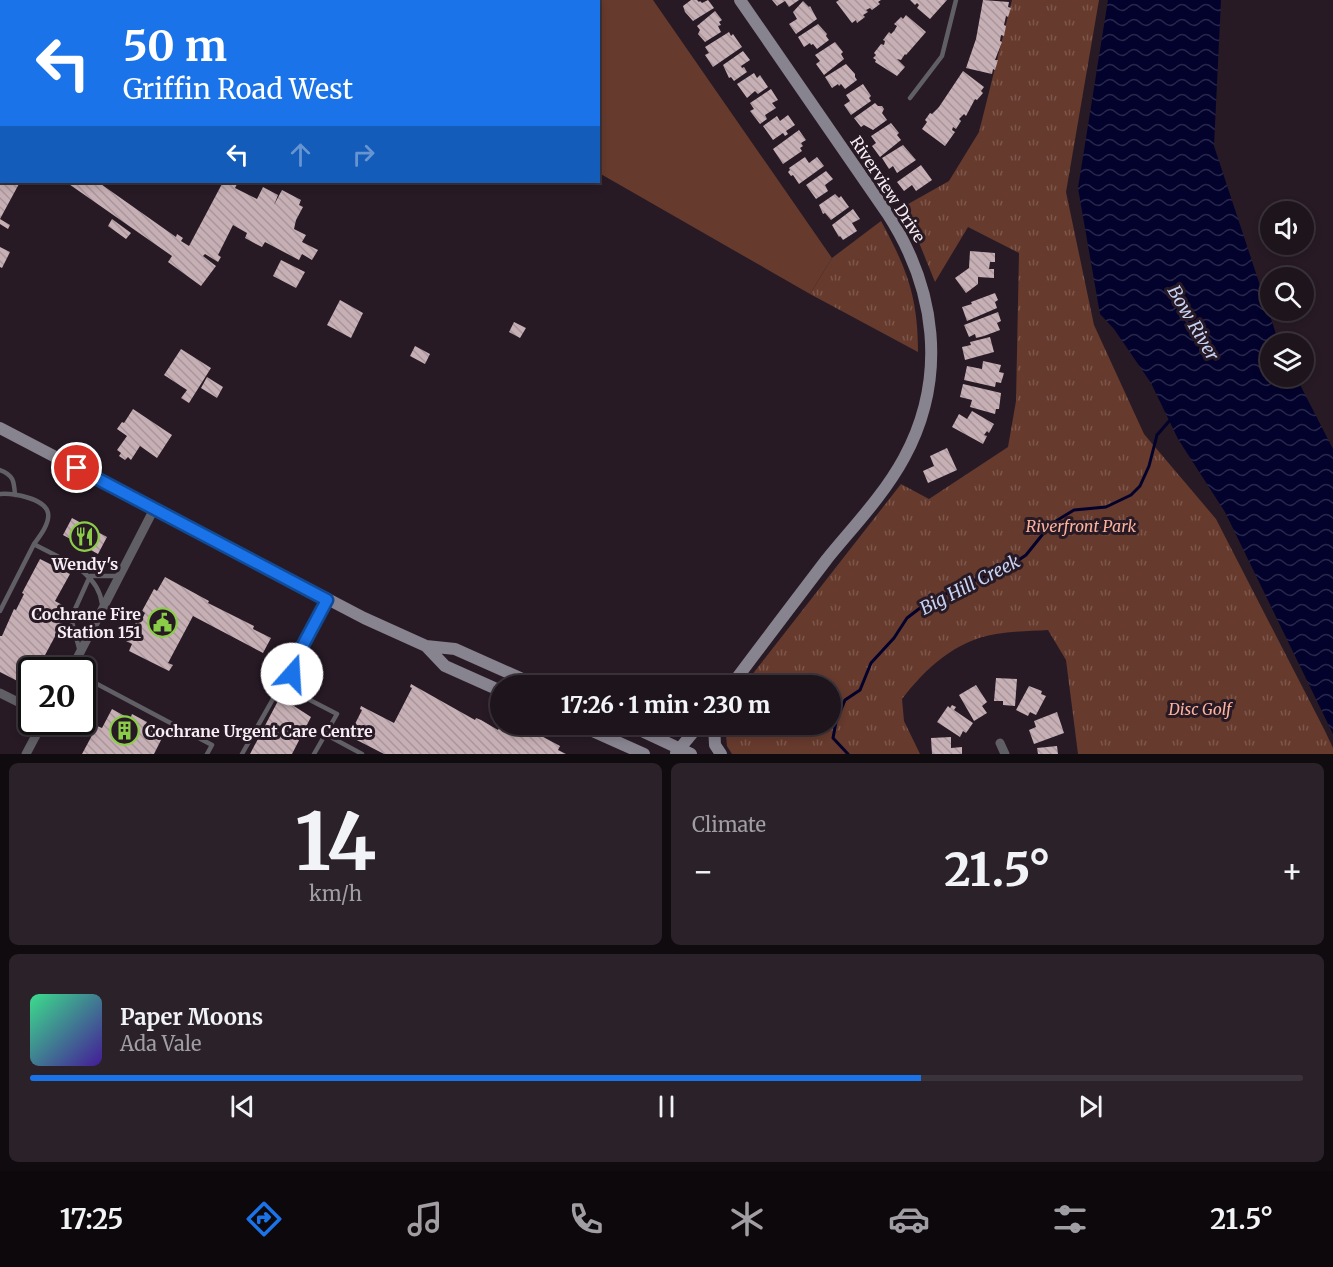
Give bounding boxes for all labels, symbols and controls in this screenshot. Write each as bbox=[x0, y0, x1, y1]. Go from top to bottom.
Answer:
text: 50 m bbox=[123, 20, 227, 72]
icon: left bbox=[24, 24, 102, 102]
text: Griffin Road West bbox=[123, 72, 353, 106]
street label: Riverview Drive bbox=[846, 132, 930, 246]
icon: left bbox=[221, 138, 254, 171]
icon: ahead bbox=[284, 138, 317, 171]
icon: right bbox=[347, 138, 380, 171]
map controls bbox=[1260, 201, 1314, 387]
button: sound bbox=[1260, 201, 1314, 255]
button: search bbox=[1260, 267, 1314, 321]
water label: Bow River bbox=[1163, 281, 1225, 365]
button: layers bbox=[1260, 333, 1314, 387]
pin bbox=[51, 442, 102, 493]
icon: arrive bbox=[60, 451, 93, 484]
park label: Riverfront Park bbox=[1026, 516, 1136, 536]
restaurant icon: Wendy's bbox=[69, 520, 101, 552]
water label: Big Hill Creek bbox=[916, 549, 1024, 620]
place label: Wendy's bbox=[51, 554, 118, 574]
place label: Cochrane Fire Station 151 bbox=[31, 604, 142, 642]
public building icon: Cochrane Fire Station 151 bbox=[146, 607, 178, 639]
position arrow bbox=[260, 642, 324, 706]
speed limit sign: 20 bbox=[18, 657, 96, 735]
text: 17:26 · 1 min · 230 m bbox=[561, 691, 770, 719]
park label: Disc Golf bbox=[1167, 699, 1233, 719]
building icon: Cochrane Urgent Care Centre bbox=[108, 715, 140, 747]
place label: Cochrane Urgent Care Centre bbox=[145, 721, 373, 741]
text: 14 bbox=[295, 793, 376, 891]
text: Climate bbox=[692, 812, 766, 837]
text: 21.5° bbox=[944, 842, 1051, 898]
text: − bbox=[692, 851, 714, 892]
text: + bbox=[1281, 851, 1303, 892]
text: km/h bbox=[309, 881, 362, 906]
text: Paper Moons bbox=[120, 1003, 263, 1031]
text: Ada Vale bbox=[120, 1031, 201, 1056]
icon: previous bbox=[226, 1090, 259, 1123]
icon: pause bbox=[650, 1090, 683, 1123]
icon: next bbox=[1074, 1090, 1107, 1123]
icon: directions bbox=[243, 1198, 285, 1240]
icon: music bbox=[404, 1198, 446, 1240]
icon: phone bbox=[565, 1198, 607, 1240]
icon: climate bbox=[726, 1198, 768, 1240]
icon: car bbox=[888, 1198, 930, 1240]
icon: filters bbox=[1049, 1198, 1091, 1240]
text: 17:25 bbox=[60, 1202, 123, 1236]
text: 21.5° bbox=[1210, 1202, 1273, 1236]

